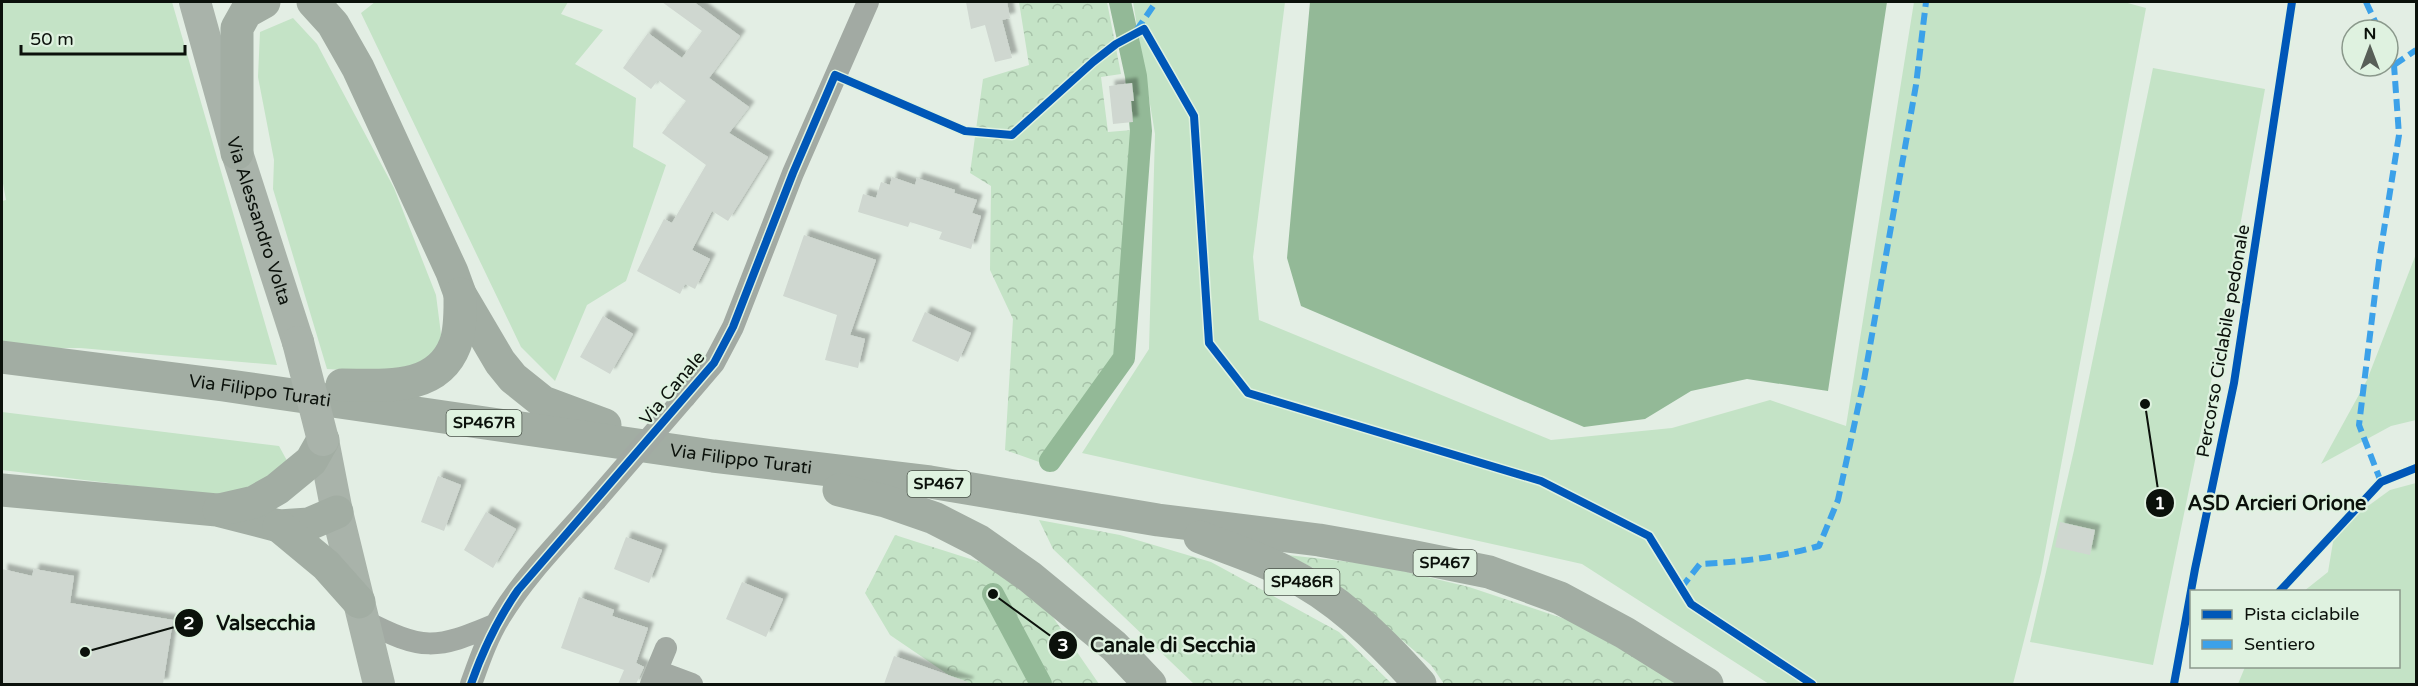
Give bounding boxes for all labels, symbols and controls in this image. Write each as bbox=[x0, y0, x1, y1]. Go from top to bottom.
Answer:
scale bar bbox=[21, 18, 184, 56]
north arrow bbox=[2340, 18, 2400, 78]
text: N bbox=[2364, 24, 2376, 44]
text: 50 m bbox=[30, 28, 74, 50]
street label: Via Alessandro Volta bbox=[222, 134, 296, 308]
street label: Percorso Ciclabile pedonale bbox=[2192, 223, 2254, 459]
street label: Via Canale bbox=[635, 346, 709, 430]
street label: Via Filippo Turati bbox=[188, 370, 332, 411]
road number: SP467R bbox=[446, 410, 522, 436]
street label: Via Filippo Turati bbox=[668, 439, 813, 479]
road number: SP467 bbox=[908, 471, 970, 497]
callout: ASD Arcieri Orione bbox=[2145, 484, 2378, 522]
text: 1 bbox=[2154, 492, 2166, 514]
text: ASD Arcieri Orione bbox=[2188, 492, 2366, 516]
road number: SP467 bbox=[1414, 550, 1476, 576]
road number: SP486R bbox=[1264, 569, 1340, 595]
legend bbox=[2190, 590, 2400, 668]
text: Pista ciclabile bbox=[2244, 603, 2359, 625]
callout: Valsecchia bbox=[174, 604, 327, 642]
text: 2 bbox=[183, 612, 195, 634]
text: Valsecchia bbox=[216, 612, 316, 636]
callout: Canale di Secchia bbox=[1048, 626, 1268, 664]
text: Sentiero bbox=[2244, 633, 2315, 655]
text: 3 bbox=[1057, 634, 1069, 656]
text: Canale di Secchia bbox=[1090, 634, 1256, 658]

